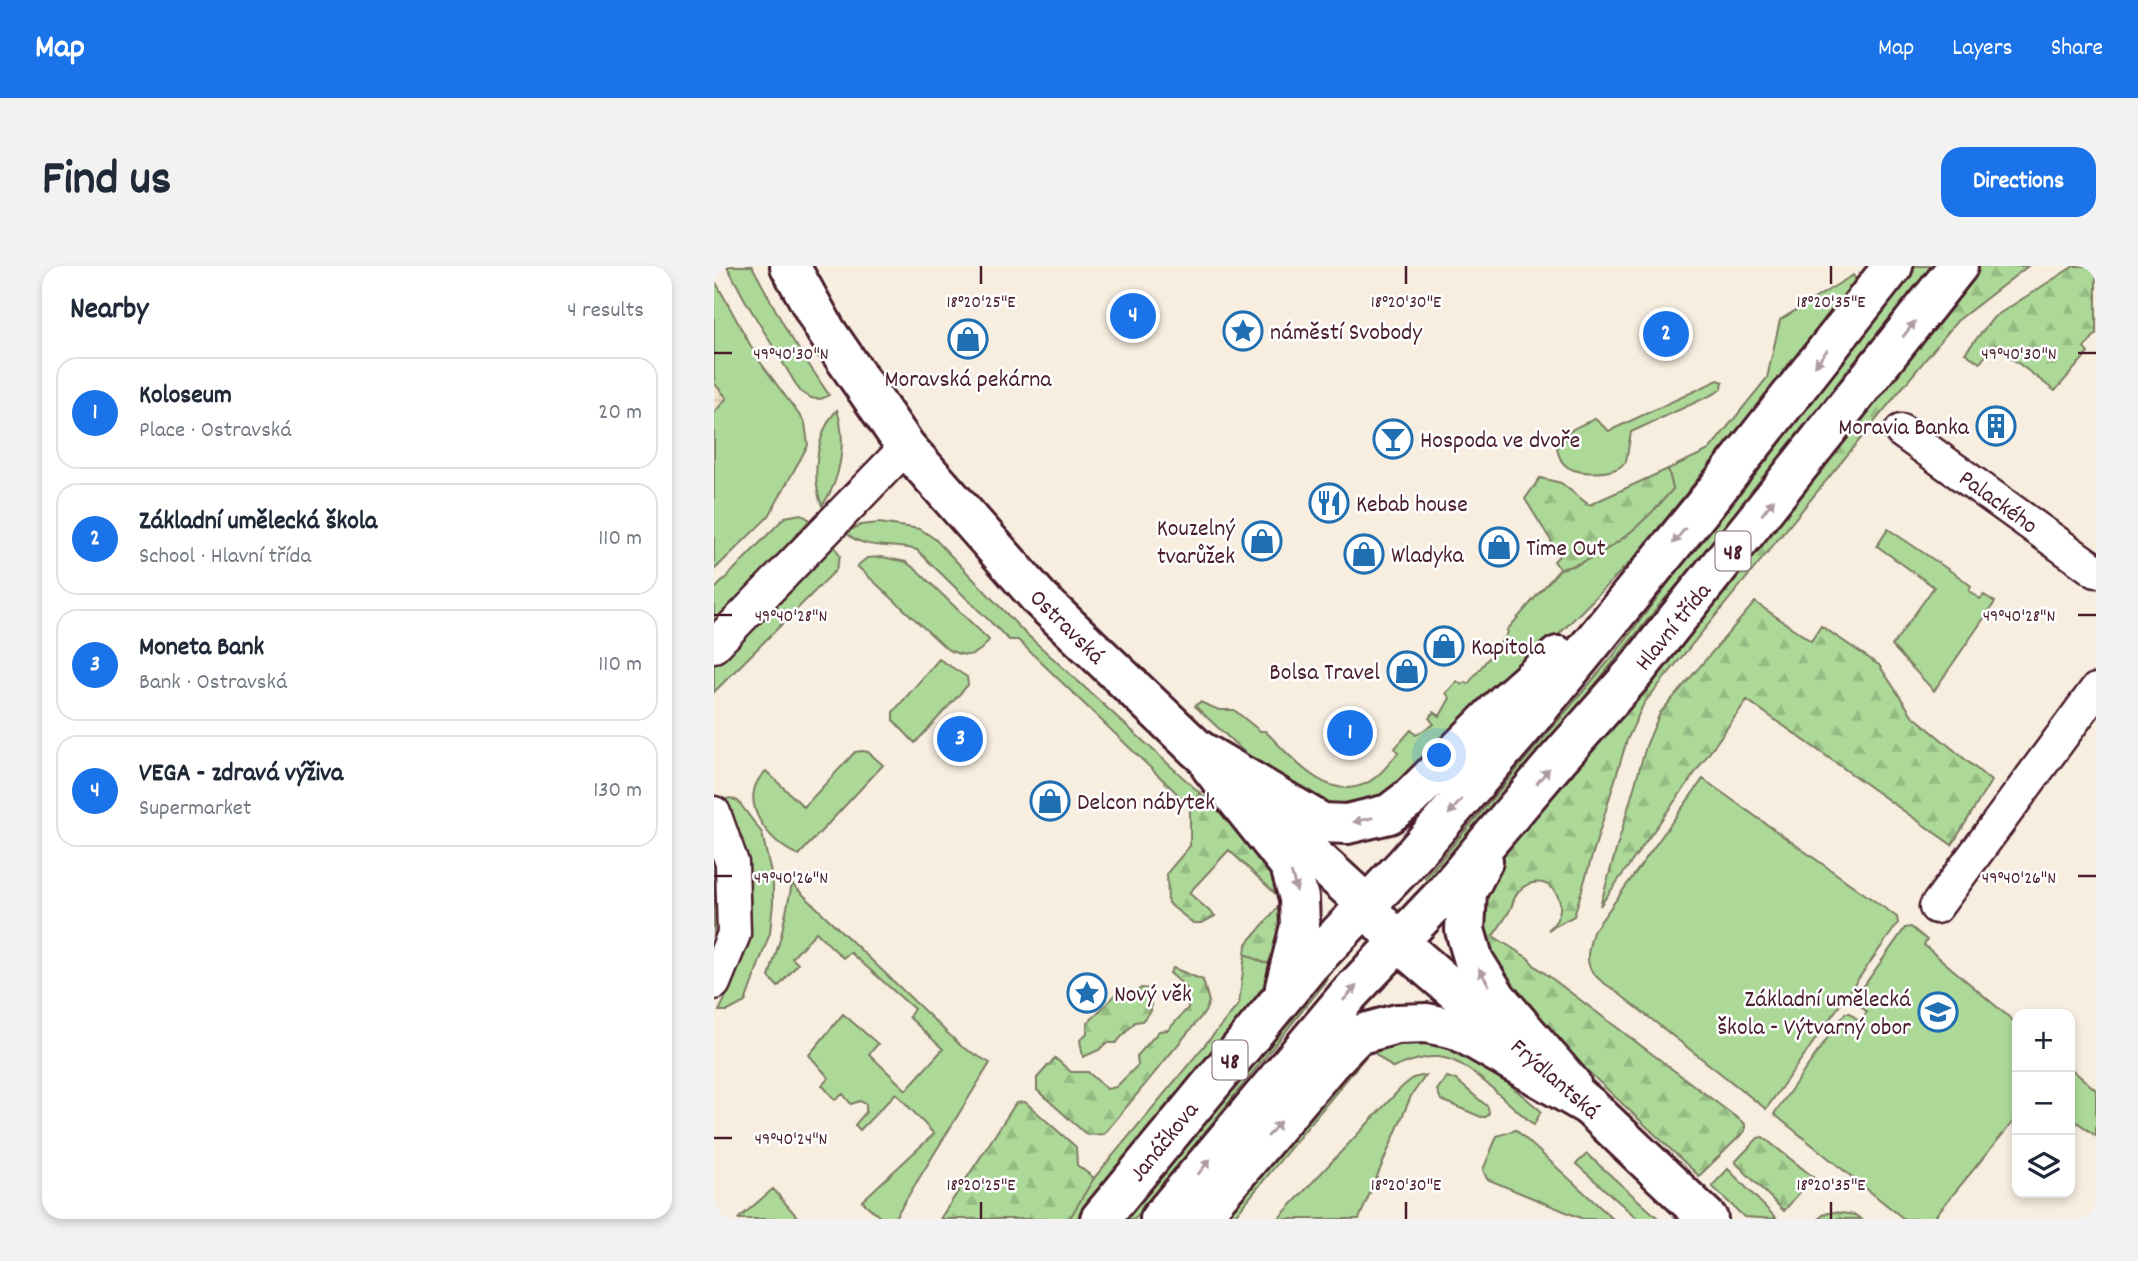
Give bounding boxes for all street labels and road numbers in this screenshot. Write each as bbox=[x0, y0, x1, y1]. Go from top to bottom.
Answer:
street label: Palackého bbox=[1951, 463, 2044, 544]
road number: 48 bbox=[1716, 532, 1750, 570]
street label: Hlavní třída bbox=[1628, 576, 1721, 679]
street label: Ostravská bbox=[1020, 583, 1111, 674]
street label: Frýdlantská bbox=[1502, 1032, 1606, 1129]
road number: 48 bbox=[1212, 1040, 1248, 1080]
street label: Janáčkova bbox=[1122, 1095, 1209, 1190]

